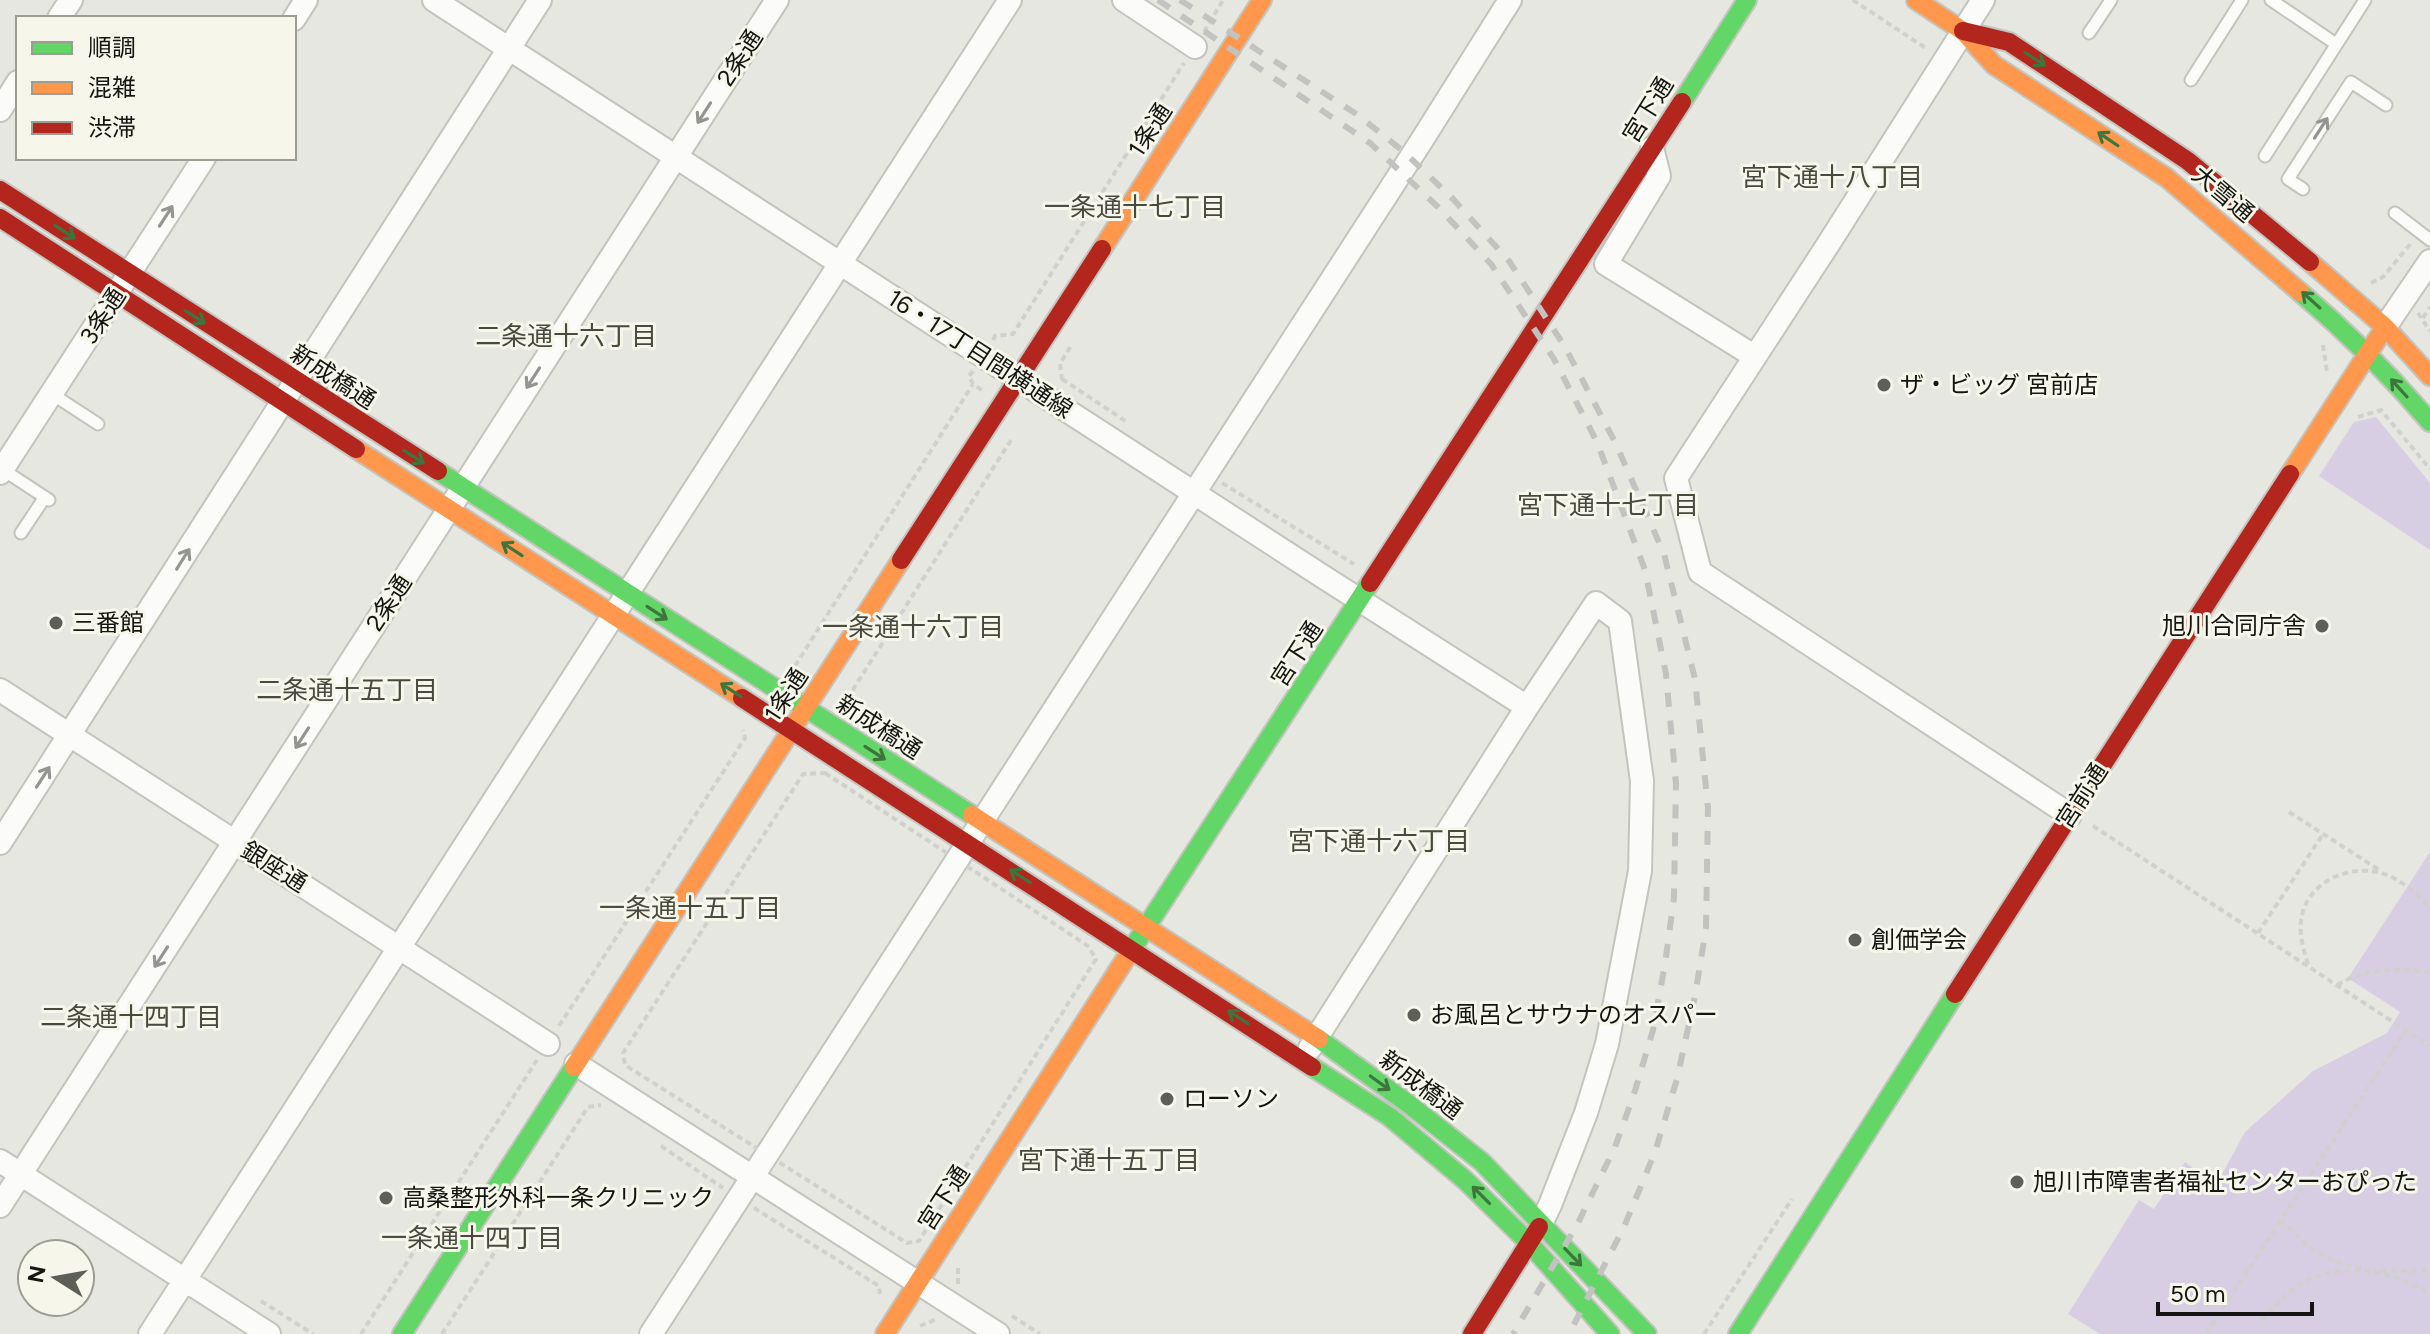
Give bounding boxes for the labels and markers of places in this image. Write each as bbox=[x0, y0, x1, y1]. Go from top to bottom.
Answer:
place label: ザ・ビッグ 宮前店 bbox=[1900, 370, 2098, 399]
marker: ザ・ビッグ 宮前店 bbox=[1875, 376, 1893, 394]
place label: 三番館 bbox=[72, 608, 144, 637]
place label: 旭川合同庁舎 bbox=[2162, 611, 2306, 640]
marker: 三番館 bbox=[47, 614, 65, 632]
marker: 旭川合同庁舎 bbox=[2313, 617, 2331, 635]
place label: 創価学会 bbox=[1871, 925, 1967, 954]
marker: 創価学会 bbox=[1846, 931, 1864, 949]
place label: お風呂とサウナのオスパー bbox=[1430, 1000, 1718, 1029]
marker: お風呂とサウナのオスパー bbox=[1405, 1006, 1423, 1024]
place label: ローソン bbox=[1183, 1084, 1279, 1113]
marker: ローソン bbox=[1158, 1090, 1176, 1108]
place label: 旭川市障害者福祉センターおぴった bbox=[2033, 1167, 2417, 1196]
marker: 旭川市障害者福祉センターおぴった bbox=[2008, 1173, 2026, 1191]
place label: 高桑整形外科一条クリニック bbox=[402, 1183, 714, 1212]
marker: 高桑整形外科一条クリニック bbox=[377, 1189, 395, 1207]

